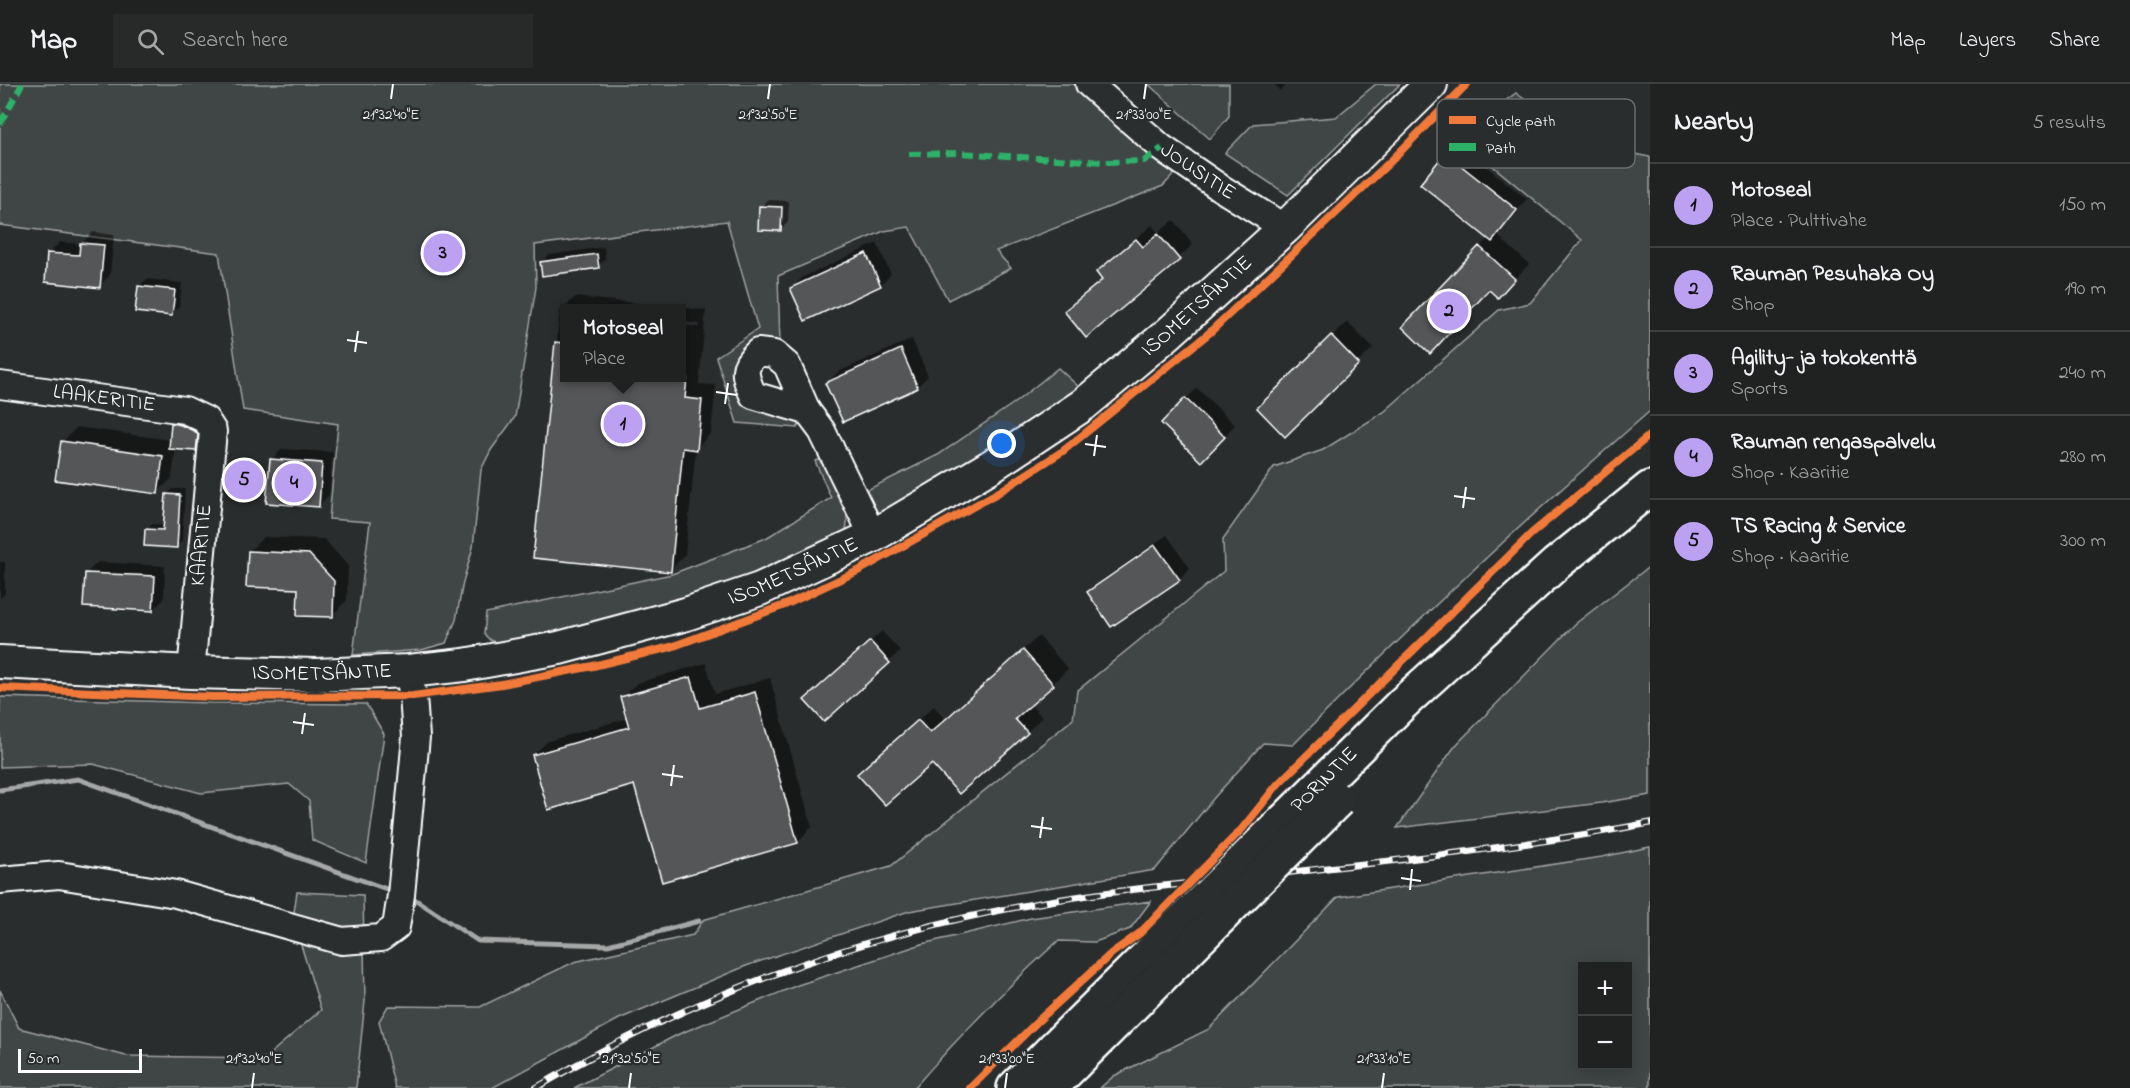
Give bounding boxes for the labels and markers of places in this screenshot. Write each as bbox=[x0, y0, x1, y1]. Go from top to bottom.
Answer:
pin: 3 bbox=[424, 230, 462, 276]
pin: 2 bbox=[1430, 288, 1468, 334]
pin: 1 bbox=[604, 402, 642, 446]
pin: 5 bbox=[224, 458, 264, 502]
pin: 4 bbox=[274, 460, 314, 506]

